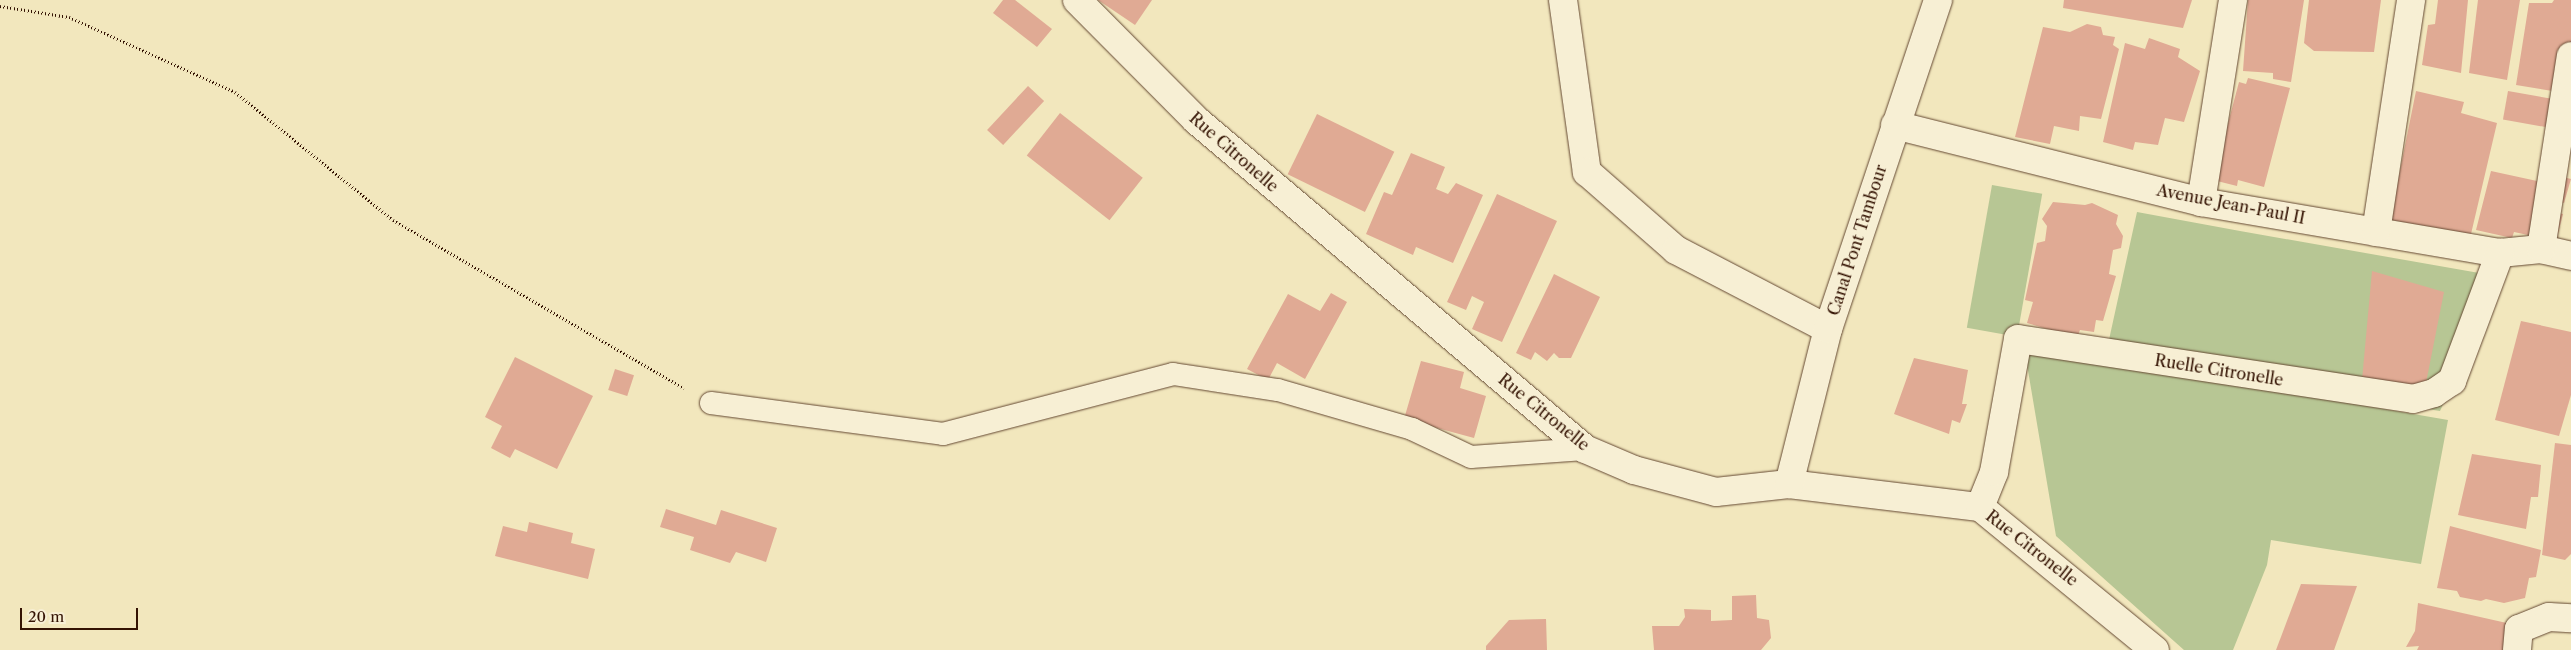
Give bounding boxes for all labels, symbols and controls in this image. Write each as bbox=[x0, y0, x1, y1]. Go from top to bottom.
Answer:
street label: Rue Citronelle bbox=[1186, 108, 1282, 196]
street label: Canal Pont Tambour bbox=[1823, 162, 1891, 318]
street label: Avenue Jean-Paul II bbox=[2155, 180, 2307, 228]
street label: Ruelle Citronelle bbox=[2153, 350, 2285, 390]
street label: Rue Citronelle bbox=[1495, 369, 1593, 455]
street label: Rue Citronelle bbox=[1982, 506, 2082, 590]
scale bar bbox=[22, 598, 140, 630]
text: 20 m bbox=[28, 607, 64, 626]

